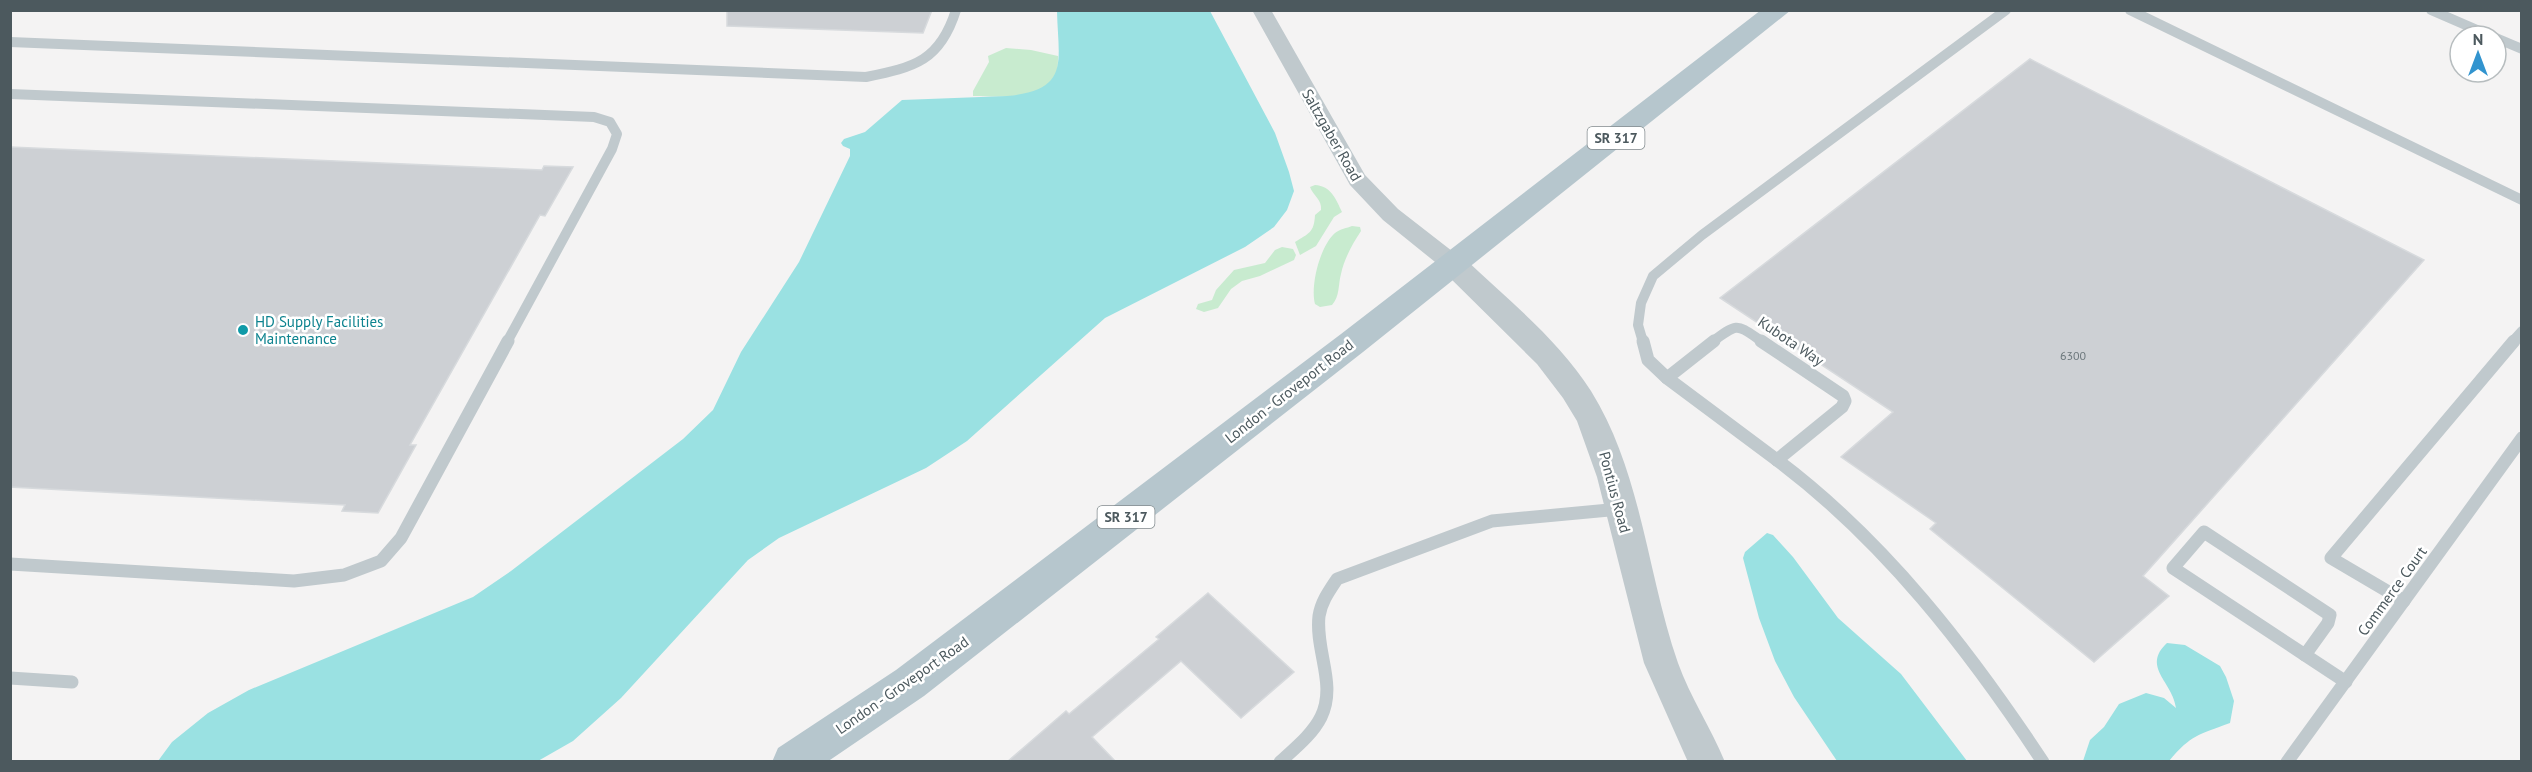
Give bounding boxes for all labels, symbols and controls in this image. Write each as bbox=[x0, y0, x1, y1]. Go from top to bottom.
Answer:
north arrow bbox=[2448, 24, 2508, 84]
text: N bbox=[2473, 29, 2483, 49]
street label: Saltzgaber Road bbox=[1298, 85, 1366, 185]
road number: SR 317 bbox=[1588, 127, 1644, 149]
place label: HD Supply Facilities Maintenance bbox=[255, 312, 383, 348]
street label: Kubota Way bbox=[1754, 312, 1828, 370]
marker: HD Supply Facilities Maintenance bbox=[236, 323, 250, 337]
street label: London - Groveport Road bbox=[1221, 335, 1357, 447]
house number: 6300 bbox=[2060, 348, 2087, 363]
street label: Pontius Road bbox=[1595, 449, 1635, 535]
road number: SR 317 bbox=[1098, 506, 1154, 528]
street label: Commerce Court bbox=[2353, 543, 2431, 639]
street label: London - Groveport Road bbox=[832, 632, 972, 738]

